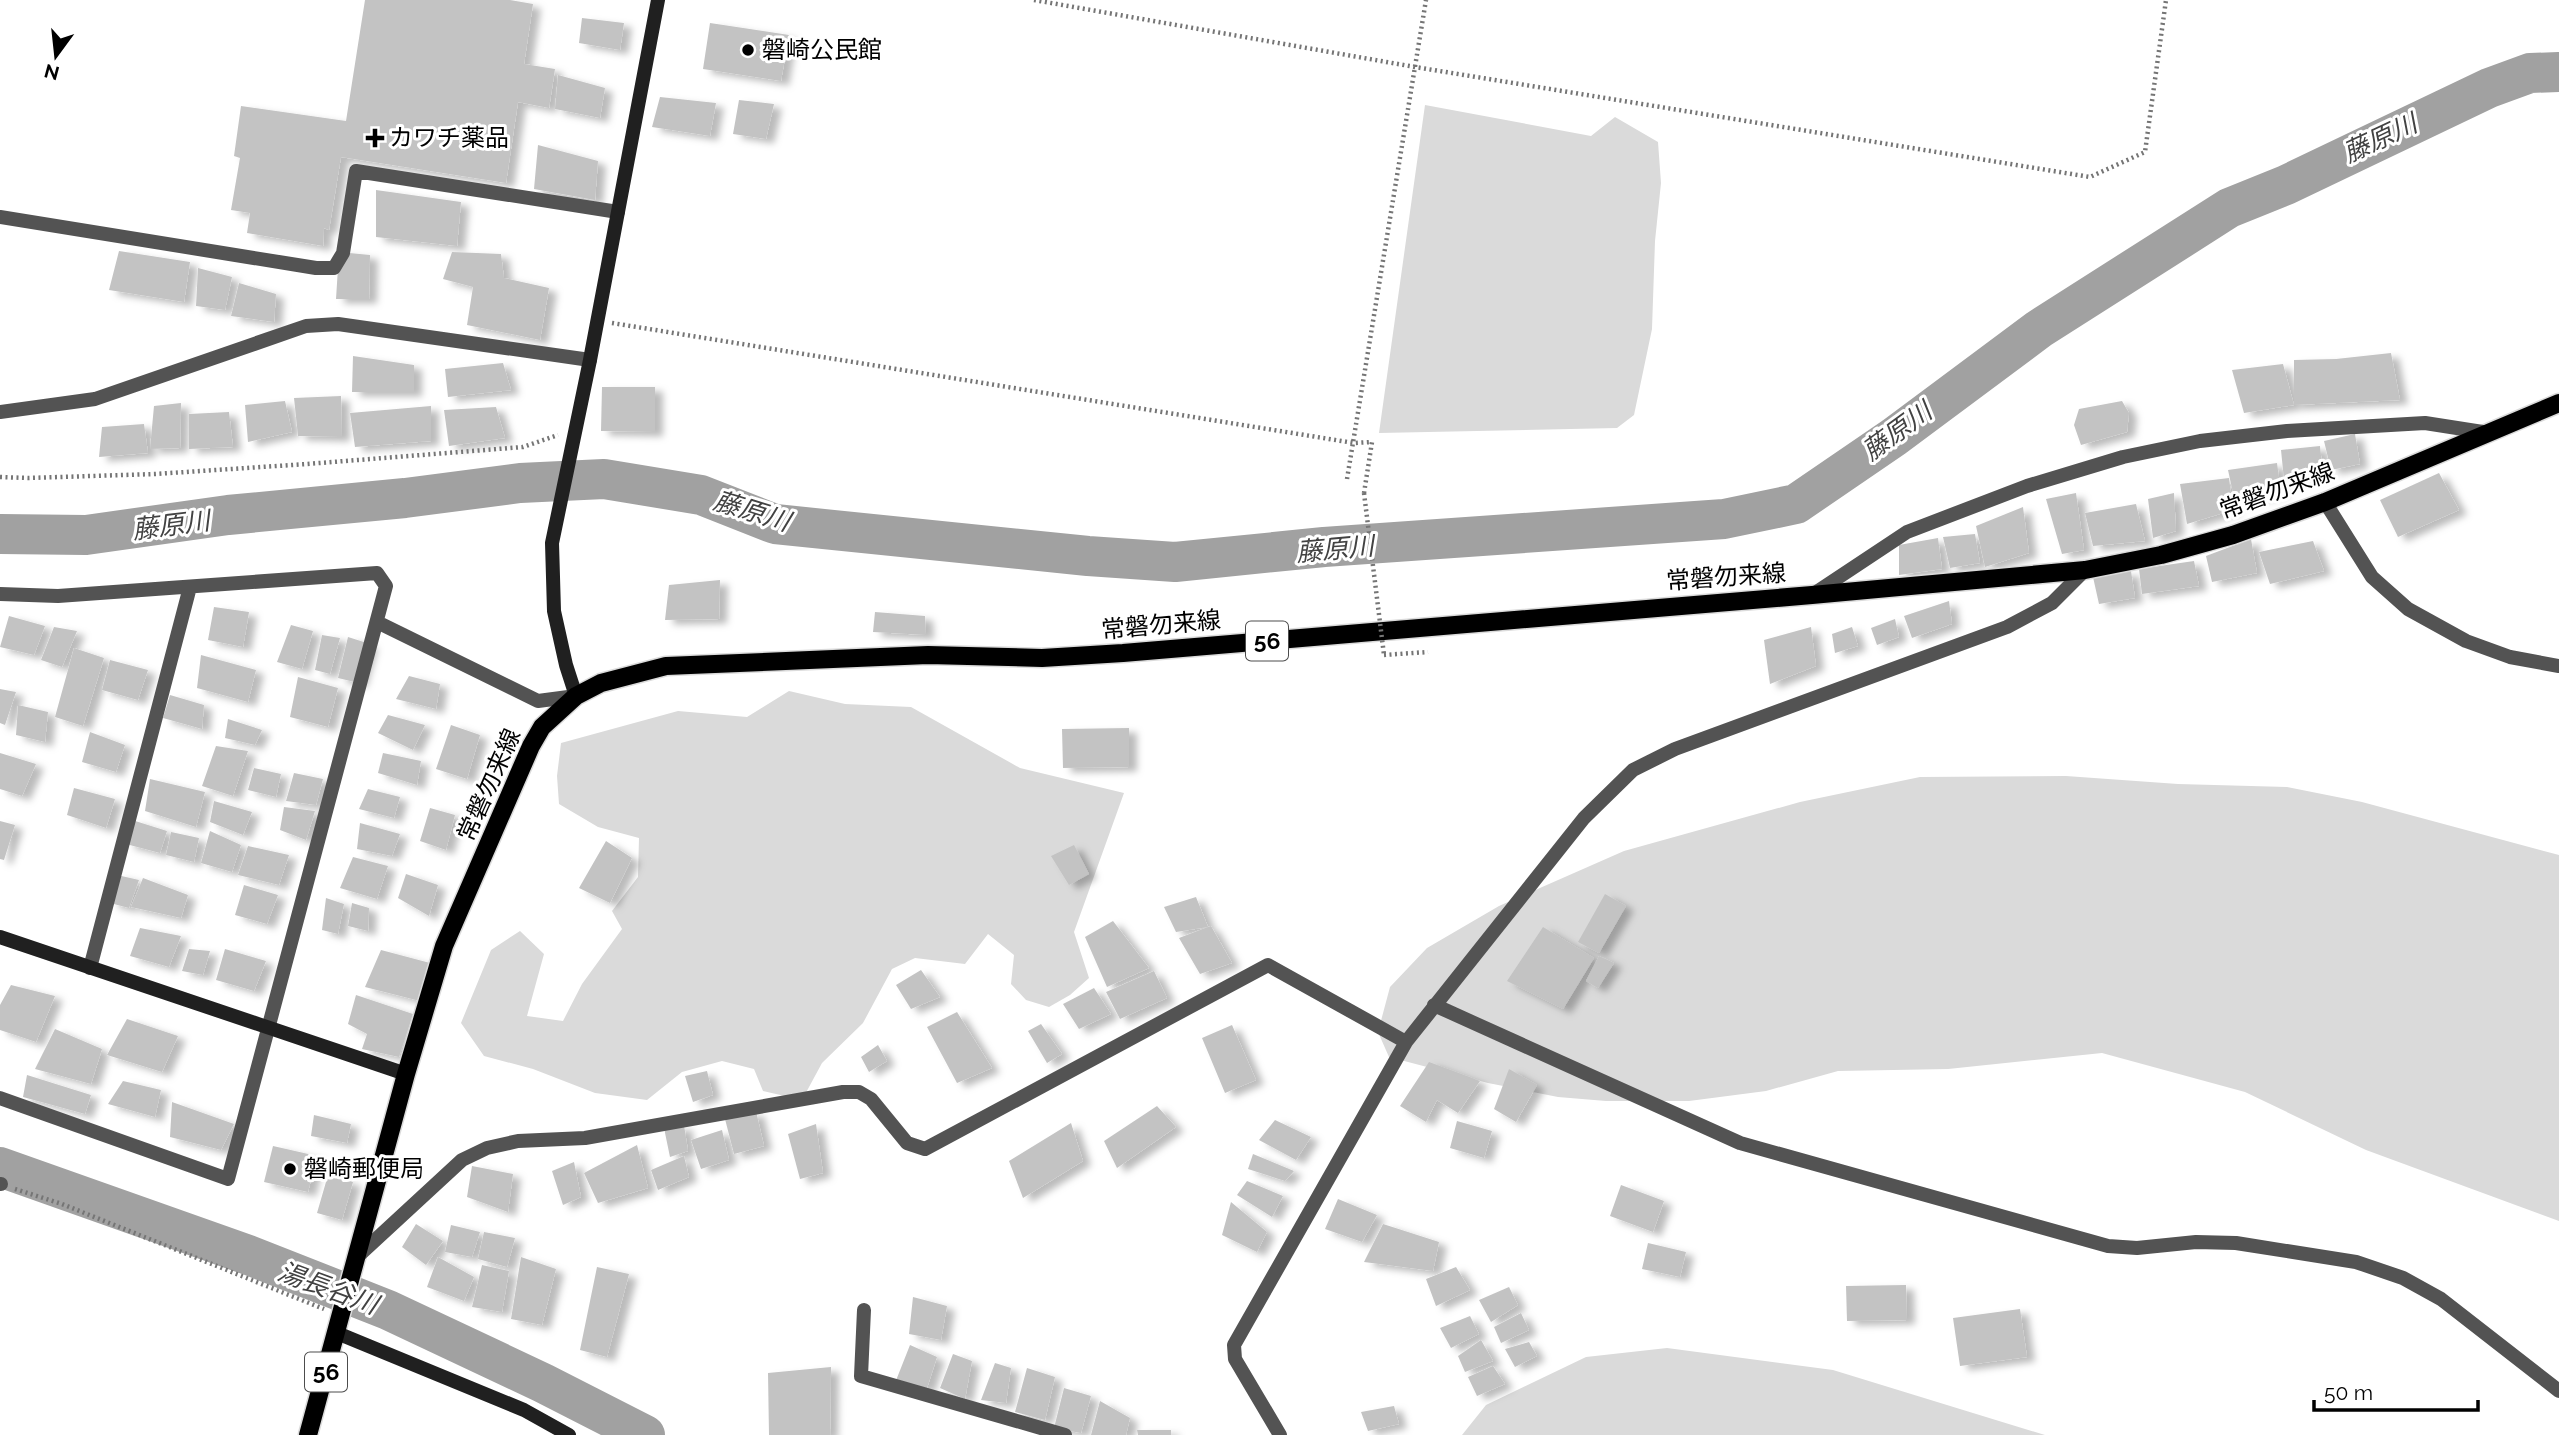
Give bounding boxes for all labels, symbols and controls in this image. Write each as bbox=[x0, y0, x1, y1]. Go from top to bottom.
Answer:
north arrow bbox=[21, 21, 91, 91]
place label: 磐崎公民館 bbox=[762, 35, 882, 64]
marker: 磐崎公民館 bbox=[740, 42, 756, 58]
text: N bbox=[42, 60, 61, 85]
water label: 藤原川 bbox=[2338, 107, 2424, 168]
place label: カワチ薬品 bbox=[389, 123, 509, 152]
marker: カワチ薬品 bbox=[367, 130, 383, 146]
water label: 藤原川 bbox=[1857, 394, 1940, 466]
street label: 常磐勿来線 bbox=[2215, 456, 2338, 525]
water label: 藤原川 bbox=[710, 485, 797, 538]
water label: 藤原川 bbox=[130, 505, 215, 545]
water label: 藤原川 bbox=[1295, 530, 1378, 567]
street label: 常磐勿来線 bbox=[1665, 558, 1787, 595]
street label: 常磐勿来線 bbox=[1100, 605, 1222, 644]
road number: 56 bbox=[1246, 622, 1288, 660]
street label: 常磐勿来線 bbox=[451, 724, 526, 846]
place label: 磐崎郵便局 bbox=[304, 1154, 424, 1183]
marker: 磐崎郵便局 bbox=[282, 1161, 298, 1177]
water label: 湯長谷川 bbox=[274, 1256, 385, 1321]
road number: 56 bbox=[305, 1352, 347, 1392]
scale bar bbox=[2314, 1368, 2478, 1412]
text: 50 m bbox=[2324, 1380, 2373, 1405]

